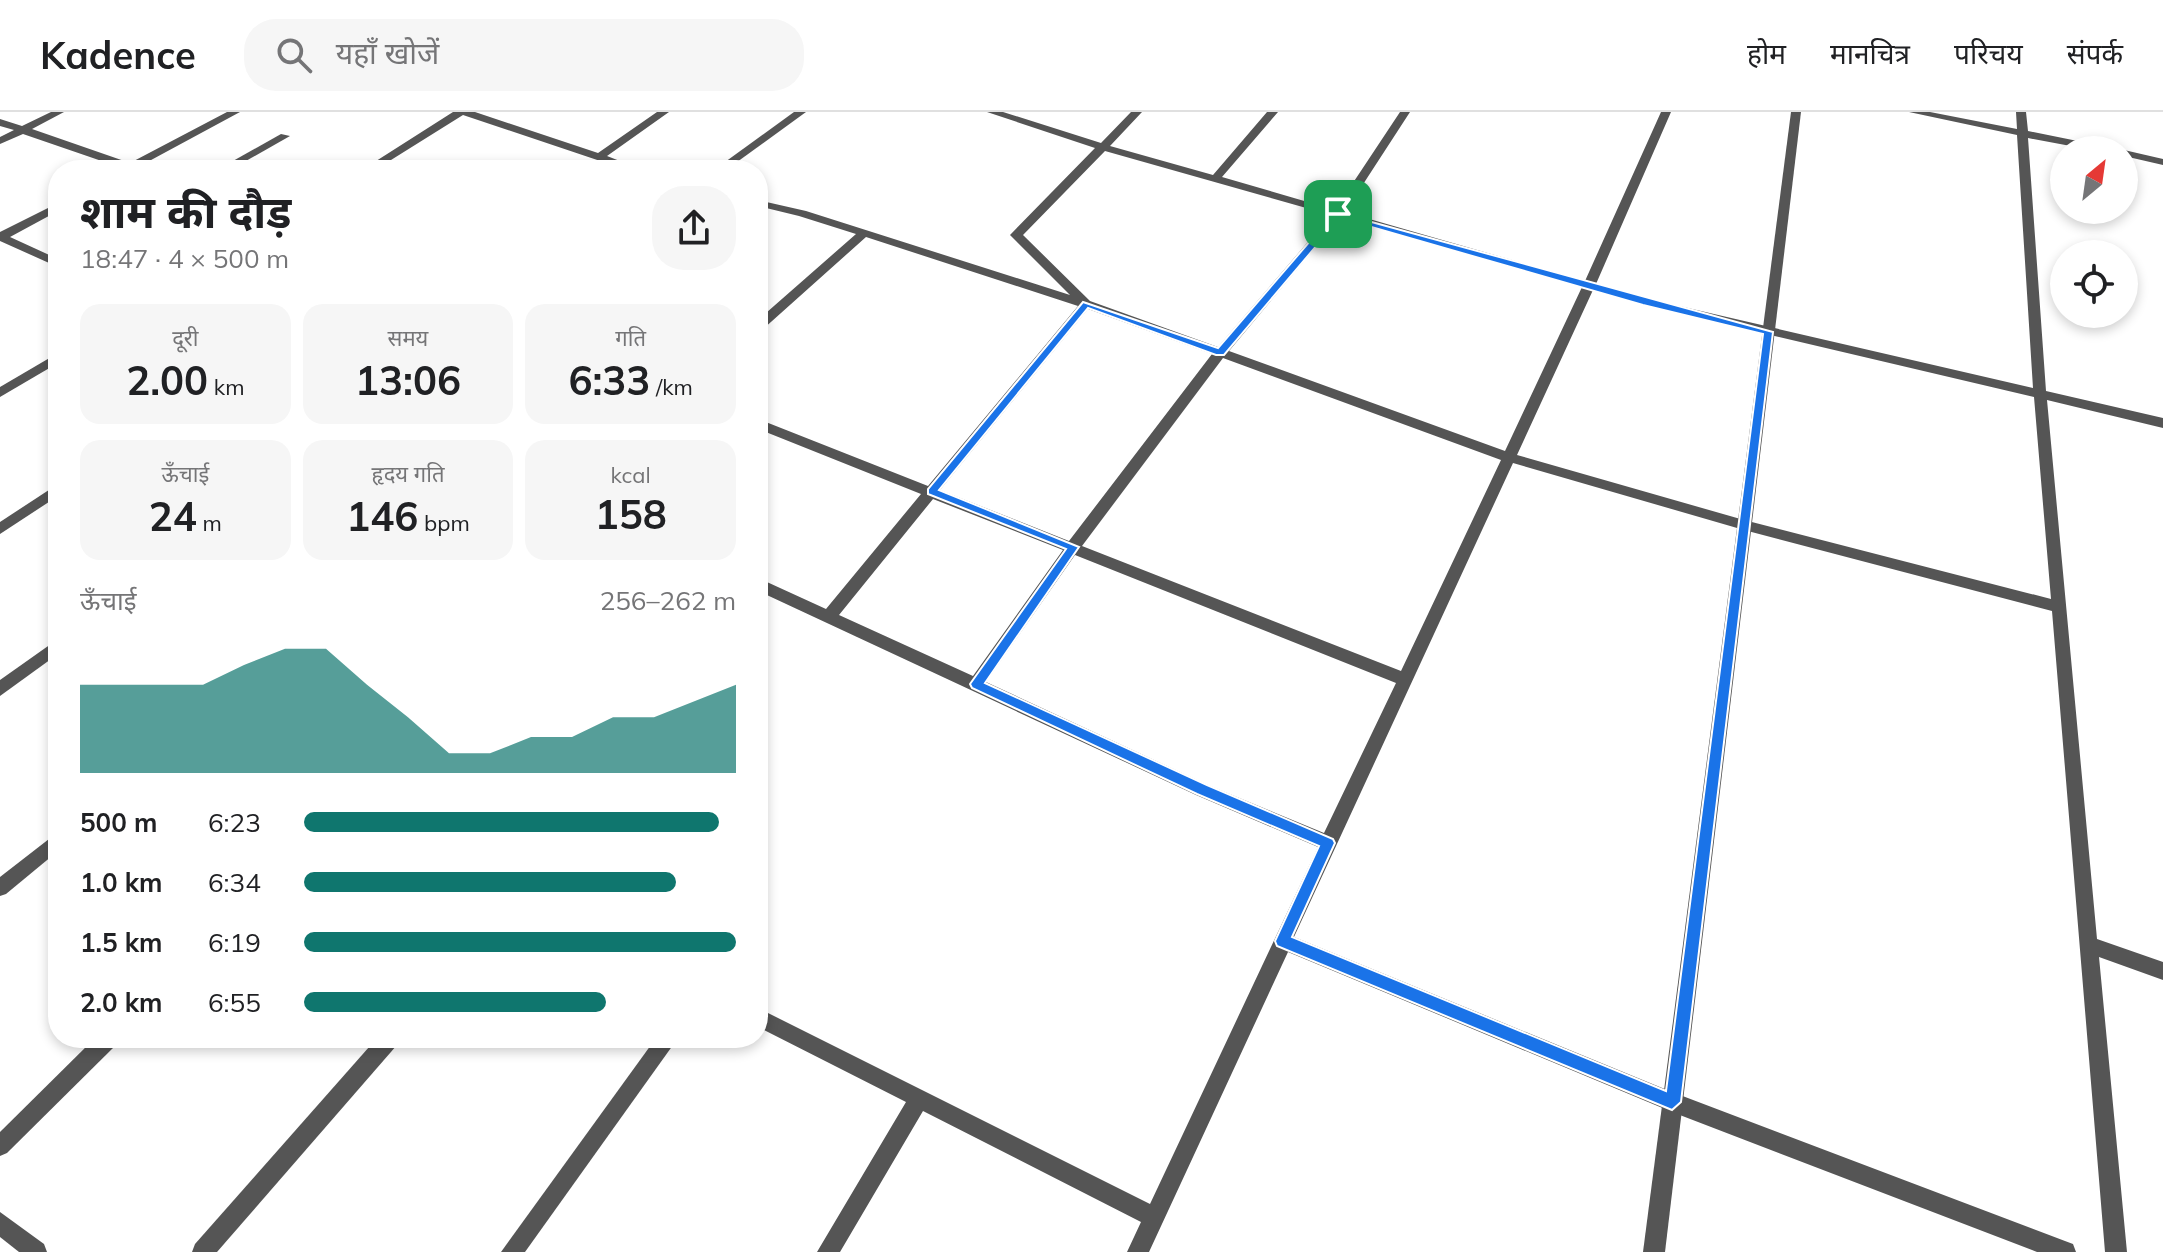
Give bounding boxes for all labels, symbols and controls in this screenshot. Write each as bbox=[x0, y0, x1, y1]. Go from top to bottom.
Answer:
search box bbox=[244, 19, 804, 91]
text: Kadence bbox=[40, 31, 196, 79]
icon: search bbox=[272, 33, 316, 77]
text: यहाँ खोजें bbox=[336, 34, 439, 72]
text: होम bbox=[1747, 36, 1786, 71]
text: मानचित्र bbox=[1830, 36, 1910, 71]
text: परिचय bbox=[1954, 36, 2023, 71]
text: संपर्क bbox=[2067, 36, 2123, 71]
north arrow bbox=[2050, 136, 2138, 224]
map controls bbox=[2050, 136, 2138, 328]
pin bbox=[1304, 180, 1372, 248]
text: शाम की दौड़ bbox=[80, 184, 291, 239]
button: share bbox=[652, 186, 736, 270]
icon: arrive bbox=[1316, 192, 1360, 236]
button: locate bbox=[2050, 240, 2138, 328]
text: 18:47 · 4 × 500 m bbox=[80, 242, 289, 275]
text: दूरी bbox=[172, 324, 199, 352]
text: समय bbox=[388, 324, 428, 352]
text: गति bbox=[615, 324, 646, 352]
text: 2.00 bbox=[126, 355, 208, 405]
text: 13:06 bbox=[355, 355, 461, 405]
text: 6:33 bbox=[568, 355, 650, 405]
text: km bbox=[208, 373, 244, 401]
text: /km bbox=[650, 373, 693, 401]
text: ऊँचाई bbox=[161, 460, 209, 488]
text: हृदय गति bbox=[372, 460, 444, 488]
text: kcal bbox=[611, 461, 651, 489]
text: 158 bbox=[595, 489, 667, 539]
text: 24 bbox=[149, 491, 197, 541]
text: 146 bbox=[346, 491, 418, 541]
text: m bbox=[197, 509, 222, 537]
text: bpm bbox=[418, 509, 470, 537]
text: ऊँचाई bbox=[80, 584, 136, 617]
text: 256–262 m bbox=[600, 584, 736, 617]
text: 500 m bbox=[80, 806, 157, 839]
text: 6:23 bbox=[208, 806, 261, 839]
text: 1.0 km bbox=[80, 866, 163, 899]
text: 6:34 bbox=[208, 866, 261, 899]
text: 1.5 km bbox=[80, 926, 163, 959]
text: 6:19 bbox=[208, 926, 261, 959]
text: 2.0 km bbox=[80, 986, 163, 1019]
text: 6:55 bbox=[208, 986, 261, 1019]

